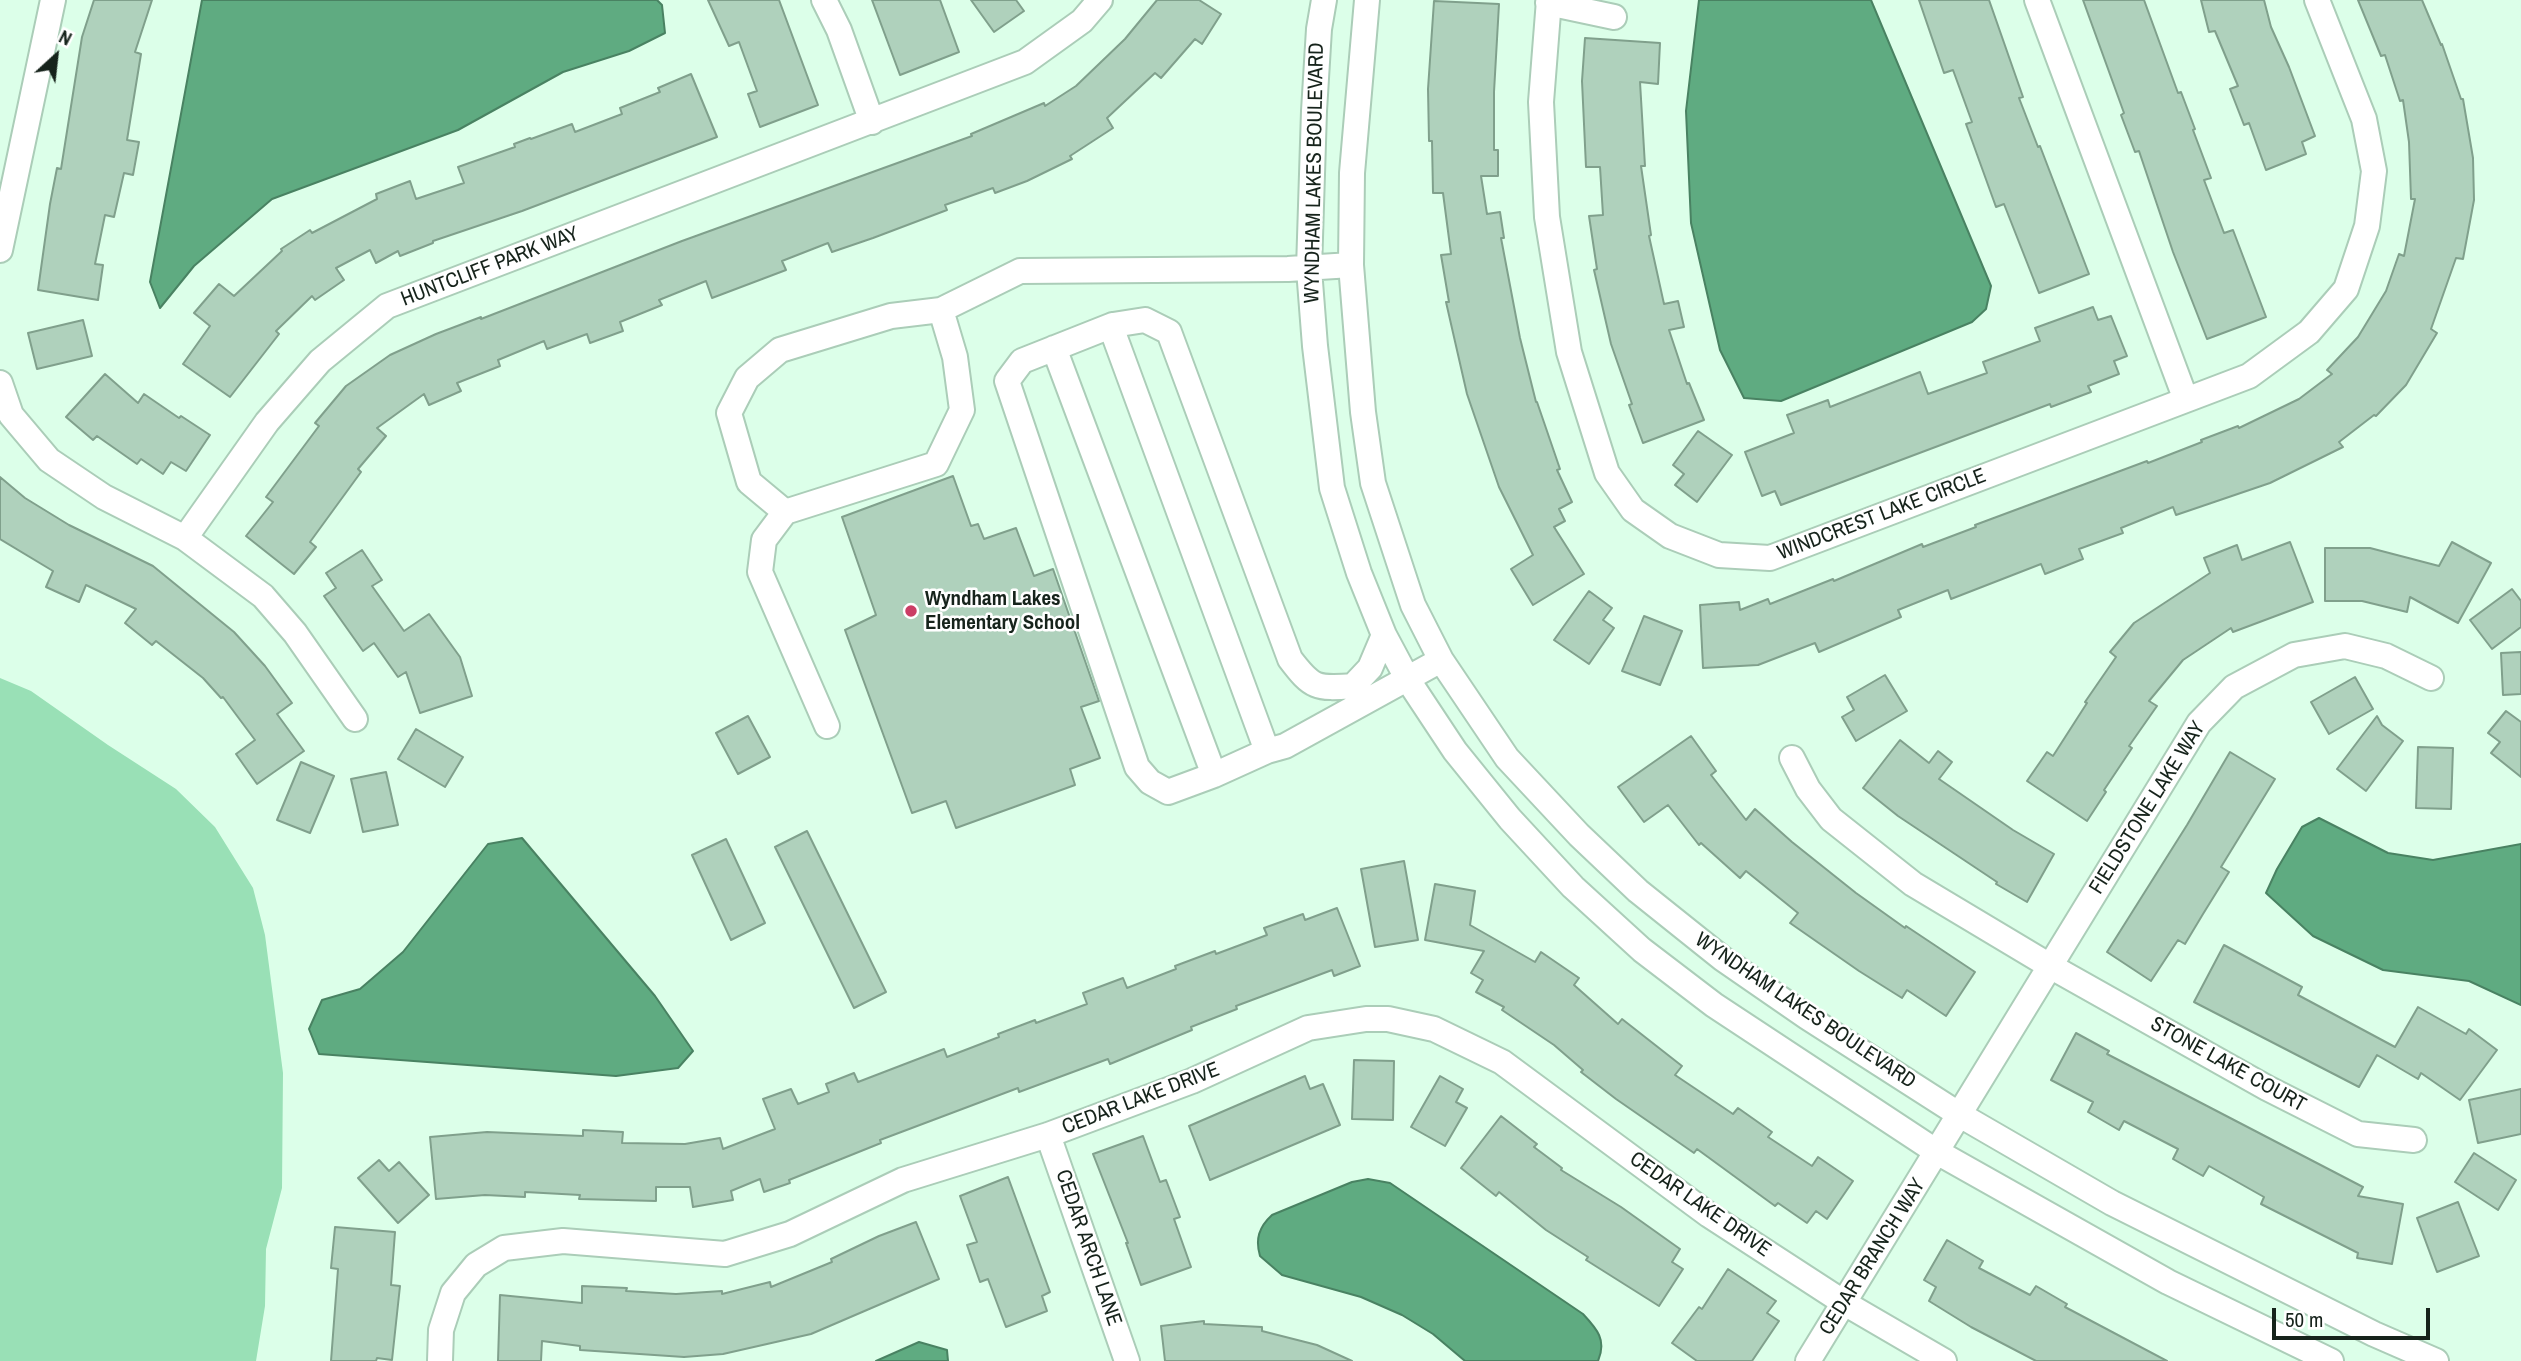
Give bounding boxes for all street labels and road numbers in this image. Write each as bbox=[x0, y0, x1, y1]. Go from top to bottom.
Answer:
street label: WYNDHAM LAKES BOULEVARD bbox=[1300, 42, 1330, 304]
street label: HUNTCLIFF PARK WAY bbox=[398, 222, 582, 312]
street label: WINDCREST LAKE CIRCLE bbox=[1774, 464, 1990, 566]
street label: FIELDSTONE LAKE WAY bbox=[2085, 717, 2211, 899]
street label: WYNDHAM LAKES BOULEVARD bbox=[1690, 928, 1920, 1094]
street label: STONE LAKE COURT bbox=[2146, 1012, 2310, 1118]
street label: CEDAR LAKE DRIVE bbox=[1059, 1057, 1223, 1141]
street label: CEDAR LAKE DRIVE bbox=[1625, 1147, 1775, 1263]
street label: CEDAR ARCH LANE bbox=[1049, 1167, 1127, 1329]
street label: CEDAR BRANCH WAY bbox=[1815, 1174, 1931, 1340]

